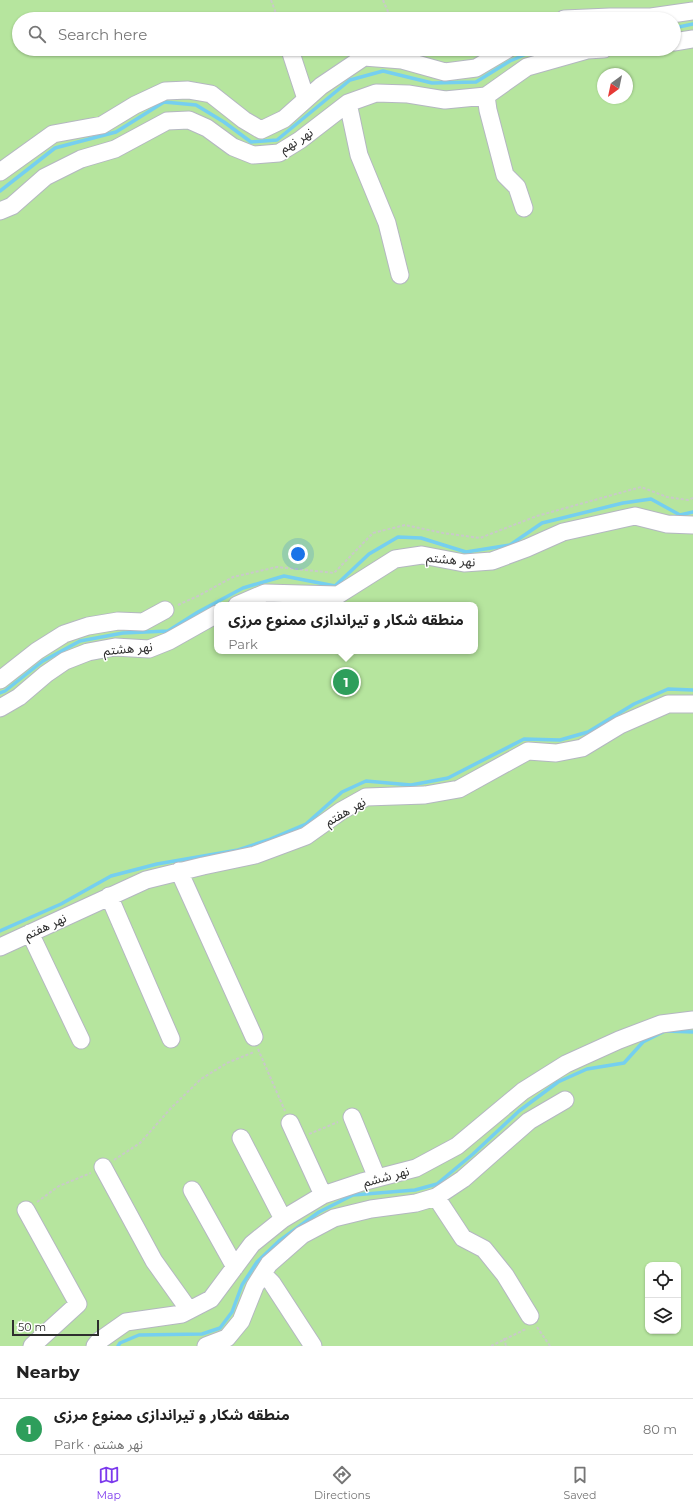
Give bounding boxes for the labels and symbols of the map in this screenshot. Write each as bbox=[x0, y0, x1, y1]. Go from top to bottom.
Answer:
north arrow bbox=[597, 68, 633, 104]
street label: نهر نهم bbox=[276, 124, 317, 159]
your location bbox=[288, 544, 308, 564]
street label: نهر هشتم bbox=[425, 548, 476, 573]
street label: نهر هشتم bbox=[103, 638, 154, 661]
pin: 1 bbox=[333, 667, 359, 697]
street label: نهر هفتم bbox=[322, 793, 370, 832]
street label: نهر هفتم bbox=[21, 909, 70, 945]
street label: نهر ششم bbox=[361, 1162, 412, 1193]
scale bar bbox=[12, 1318, 99, 1337]

